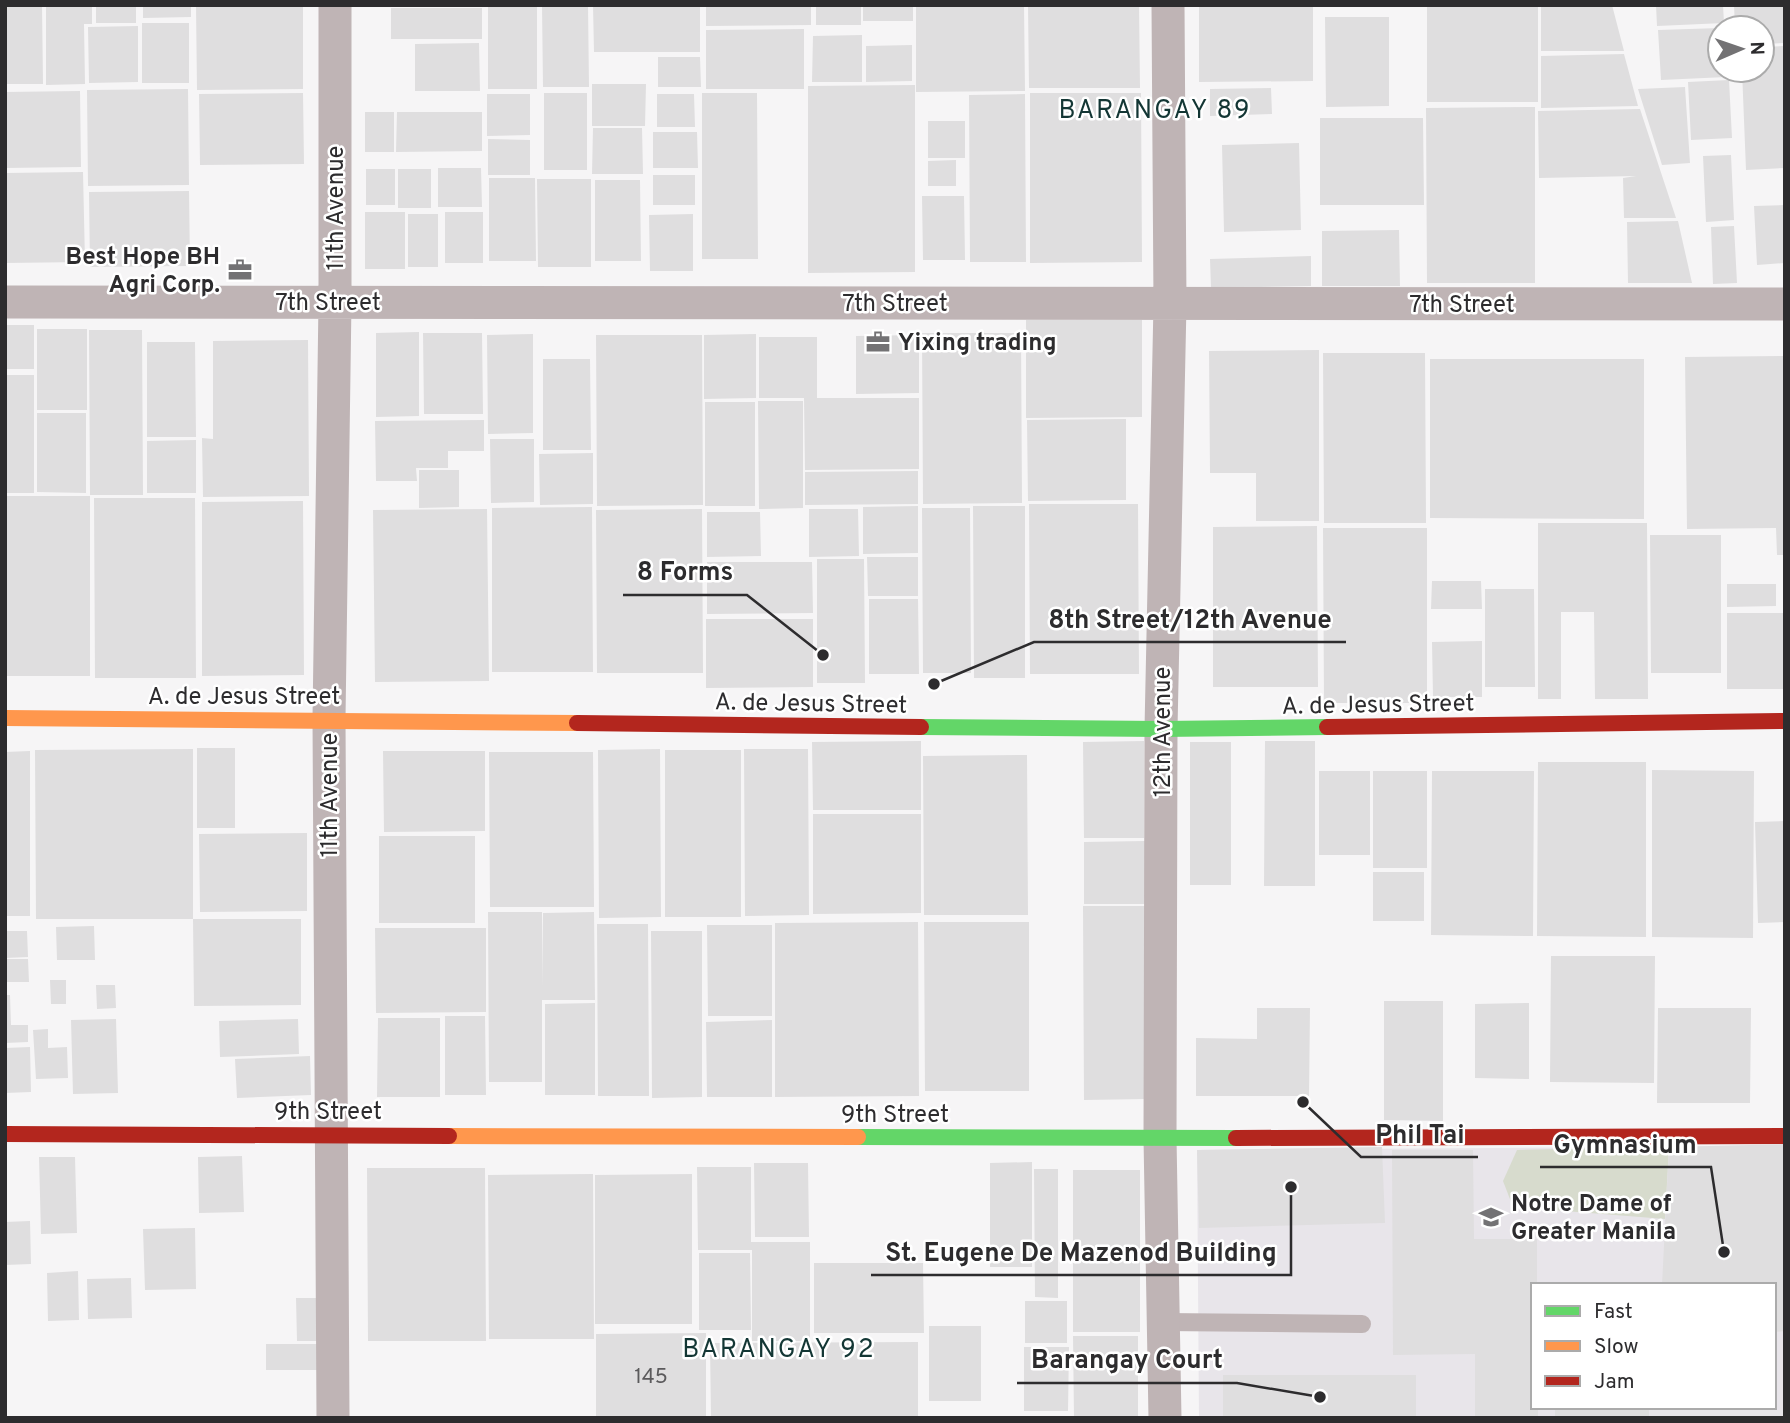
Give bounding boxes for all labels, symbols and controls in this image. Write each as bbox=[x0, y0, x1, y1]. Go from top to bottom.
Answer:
north arrow bbox=[1706, 14, 1776, 84]
text: N bbox=[1744, 41, 1768, 56]
district label: BARANGAY 89 bbox=[1059, 95, 1251, 128]
street label: 11th Avenue bbox=[322, 146, 352, 270]
place label: Best Hope BH Agri Corp. bbox=[65, 243, 220, 301]
office icon: Best Hope BH Agri Corp. bbox=[226, 256, 254, 284]
street label: 7th Street bbox=[275, 289, 381, 319]
street label: 7th Street bbox=[842, 290, 948, 320]
street label: 7th Street bbox=[1409, 291, 1515, 321]
office icon: Yixing trading bbox=[864, 328, 892, 356]
place label: Yixing trading bbox=[898, 329, 1057, 359]
callout: 8 Forms bbox=[623, 548, 747, 595]
text: 8 Forms bbox=[637, 557, 733, 590]
callout: 8th Street/12th Avenue bbox=[1034, 595, 1346, 642]
text: 8th Street/12th Avenue bbox=[1048, 605, 1332, 638]
street label: 12th Avenue bbox=[1149, 667, 1179, 797]
street label: A. de Jesus Street bbox=[148, 683, 340, 713]
street label: A. de Jesus Street bbox=[714, 688, 908, 722]
street label: A. de Jesus Street bbox=[1281, 689, 1475, 723]
street label: 11th Avenue bbox=[316, 733, 346, 857]
street label: 9th Street bbox=[274, 1098, 382, 1128]
street label: 9th Street bbox=[841, 1101, 949, 1131]
callout: Phil Tai bbox=[1361, 1110, 1478, 1157]
text: Phil Tai bbox=[1375, 1120, 1465, 1153]
callout: Gymnasium bbox=[1540, 1120, 1711, 1167]
text: Gymnasium bbox=[1553, 1130, 1697, 1163]
place label: Notre Dame of Greater Manila bbox=[1511, 1190, 1676, 1248]
school or university icon: Notre Dame of Greater Manila bbox=[1477, 1203, 1505, 1231]
callout: St. Eugene De Mazenod Building bbox=[871, 1228, 1291, 1275]
text: St. Eugene De Mazenod Building bbox=[885, 1238, 1277, 1271]
legend bbox=[1531, 1283, 1776, 1409]
text: Fast bbox=[1594, 1299, 1633, 1326]
district label: BARANGAY 92 bbox=[682, 1334, 876, 1367]
text: Slow bbox=[1594, 1334, 1639, 1361]
callout: Barangay Court bbox=[1017, 1336, 1237, 1383]
text: Barangay Court bbox=[1031, 1345, 1223, 1378]
house number: 145 bbox=[634, 1364, 668, 1391]
text: Jam bbox=[1594, 1369, 1635, 1396]

